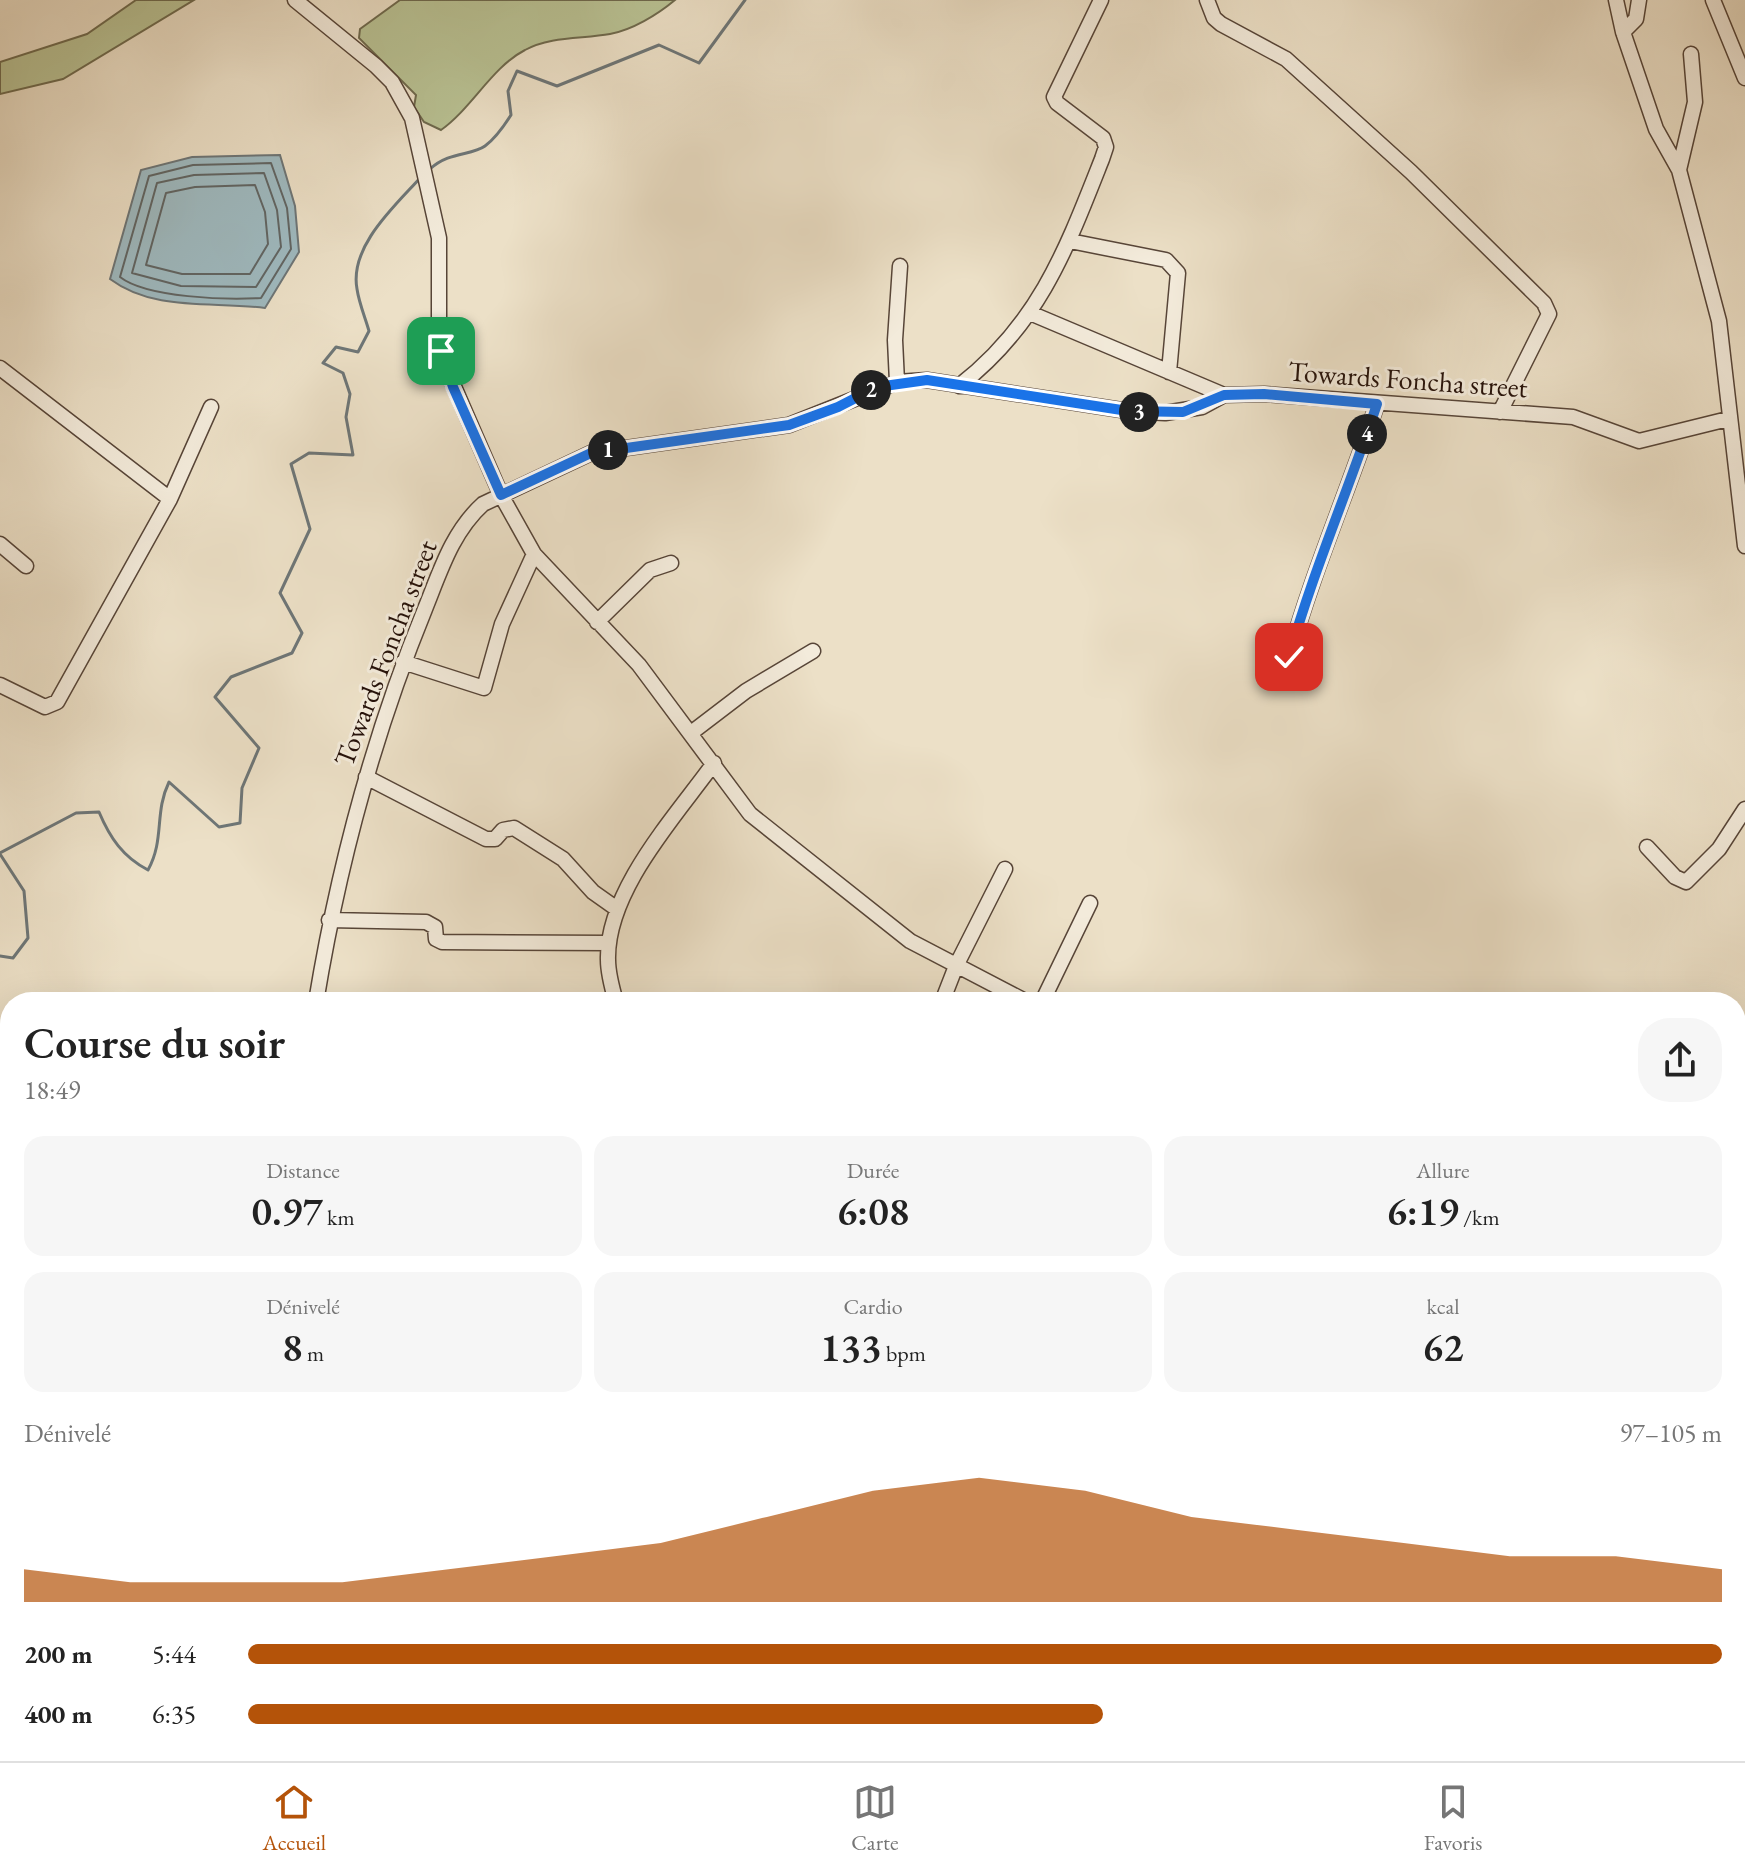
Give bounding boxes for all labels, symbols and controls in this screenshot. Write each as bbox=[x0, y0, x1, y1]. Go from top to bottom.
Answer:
pin bbox=[407, 317, 475, 385]
icon: arrive bbox=[419, 329, 463, 373]
street label: Towards Foncha street bbox=[1287, 353, 1529, 405]
pin: 2 bbox=[851, 370, 891, 410]
text: 2 bbox=[865, 375, 877, 404]
pin: 3 bbox=[1119, 392, 1159, 432]
text: 3 bbox=[1133, 397, 1145, 426]
pin: 4 bbox=[1347, 414, 1387, 454]
text: 4 bbox=[1361, 419, 1373, 448]
pin: 1 bbox=[588, 430, 628, 470]
text: 1 bbox=[602, 435, 614, 464]
street label: Towards Foncha street bbox=[325, 535, 445, 771]
pin bbox=[1255, 623, 1323, 691]
icon: check bbox=[1267, 635, 1311, 679]
text: Course du soir bbox=[24, 1014, 285, 1071]
button: share bbox=[1638, 1018, 1722, 1102]
text: 18:49 bbox=[24, 1073, 80, 1107]
text: Distance bbox=[266, 1156, 340, 1185]
text: Durée bbox=[847, 1156, 899, 1185]
text: Allure bbox=[1416, 1156, 1470, 1185]
text: 0.97 bbox=[251, 1185, 323, 1237]
text: 6:08 bbox=[837, 1185, 909, 1237]
text: 6:19 bbox=[1386, 1185, 1459, 1237]
text: km bbox=[323, 1203, 355, 1232]
text: /km bbox=[1459, 1203, 1500, 1232]
text: Dénivelé bbox=[266, 1292, 340, 1321]
text: Cardio bbox=[843, 1292, 903, 1321]
text: kcal bbox=[1426, 1292, 1460, 1321]
text: 8 bbox=[282, 1321, 303, 1373]
text: 133 bbox=[820, 1321, 882, 1373]
text: 62 bbox=[1422, 1321, 1464, 1373]
text: m bbox=[303, 1339, 324, 1368]
text: bpm bbox=[882, 1339, 926, 1368]
text: Dénivelé bbox=[24, 1416, 111, 1450]
text: 97–105 m bbox=[1620, 1416, 1722, 1450]
text: 200 m bbox=[24, 1637, 92, 1671]
text: 5:44 bbox=[152, 1637, 196, 1671]
text: 400 m bbox=[24, 1697, 92, 1731]
text: 6:35 bbox=[152, 1697, 196, 1731]
tab: Accueil bbox=[263, 1780, 326, 1857]
tab: Carte bbox=[851, 1780, 898, 1857]
tab: Favoris bbox=[1424, 1780, 1482, 1857]

